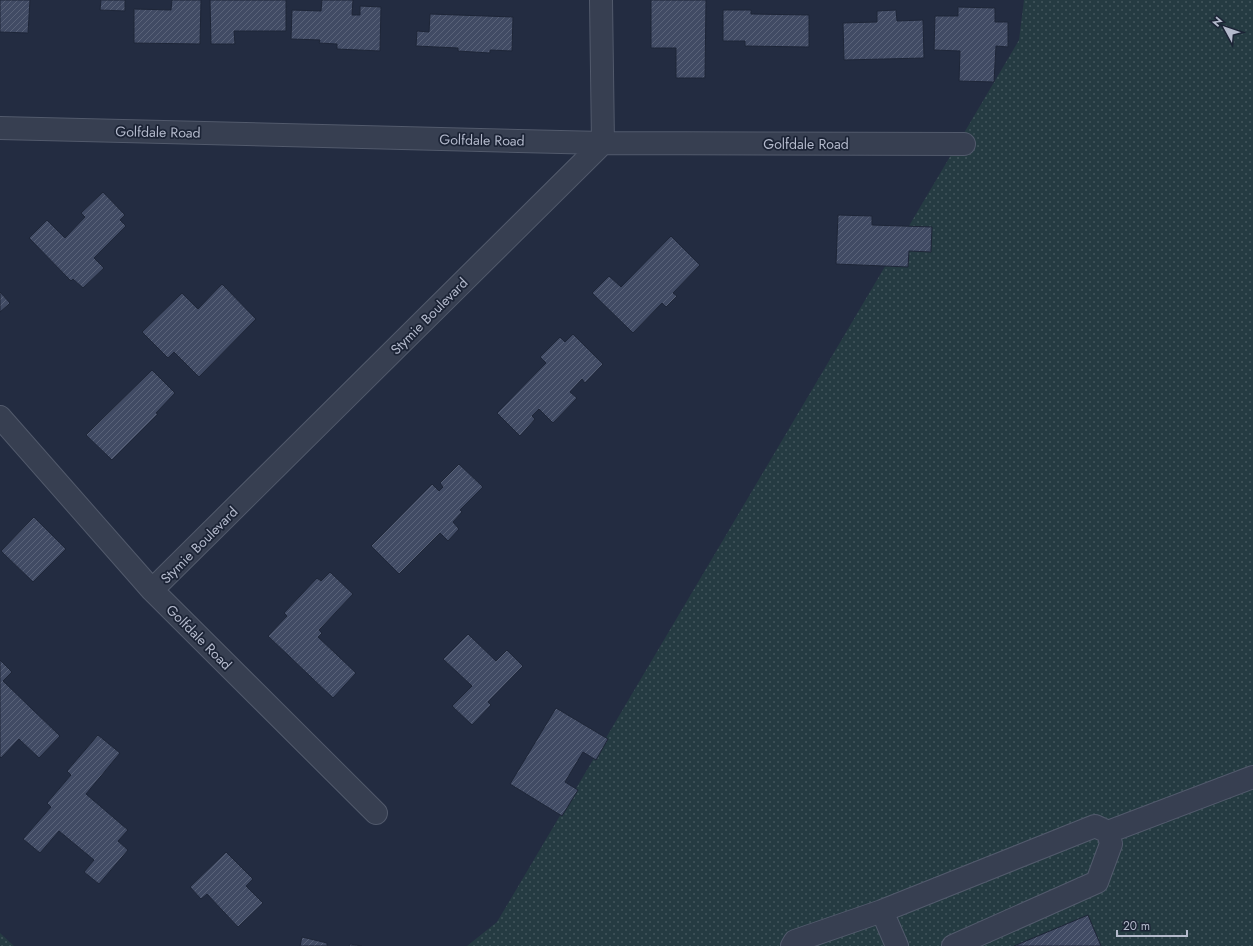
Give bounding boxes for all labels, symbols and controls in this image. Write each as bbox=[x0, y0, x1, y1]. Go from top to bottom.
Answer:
north arrow bbox=[1205, 8, 1245, 48]
text: N bbox=[1208, 13, 1226, 30]
street label: Golfdale Road bbox=[115, 121, 201, 143]
street label: Golfdale Road bbox=[439, 129, 525, 151]
street label: Golfdale Road bbox=[763, 134, 849, 154]
street label: Stymie Boulevard bbox=[386, 273, 472, 359]
street label: Stymie Boulevard bbox=[156, 502, 242, 588]
street label: Golfdale Road bbox=[162, 600, 236, 674]
scale bar bbox=[1117, 912, 1187, 938]
text: 20 m bbox=[1123, 917, 1150, 935]

